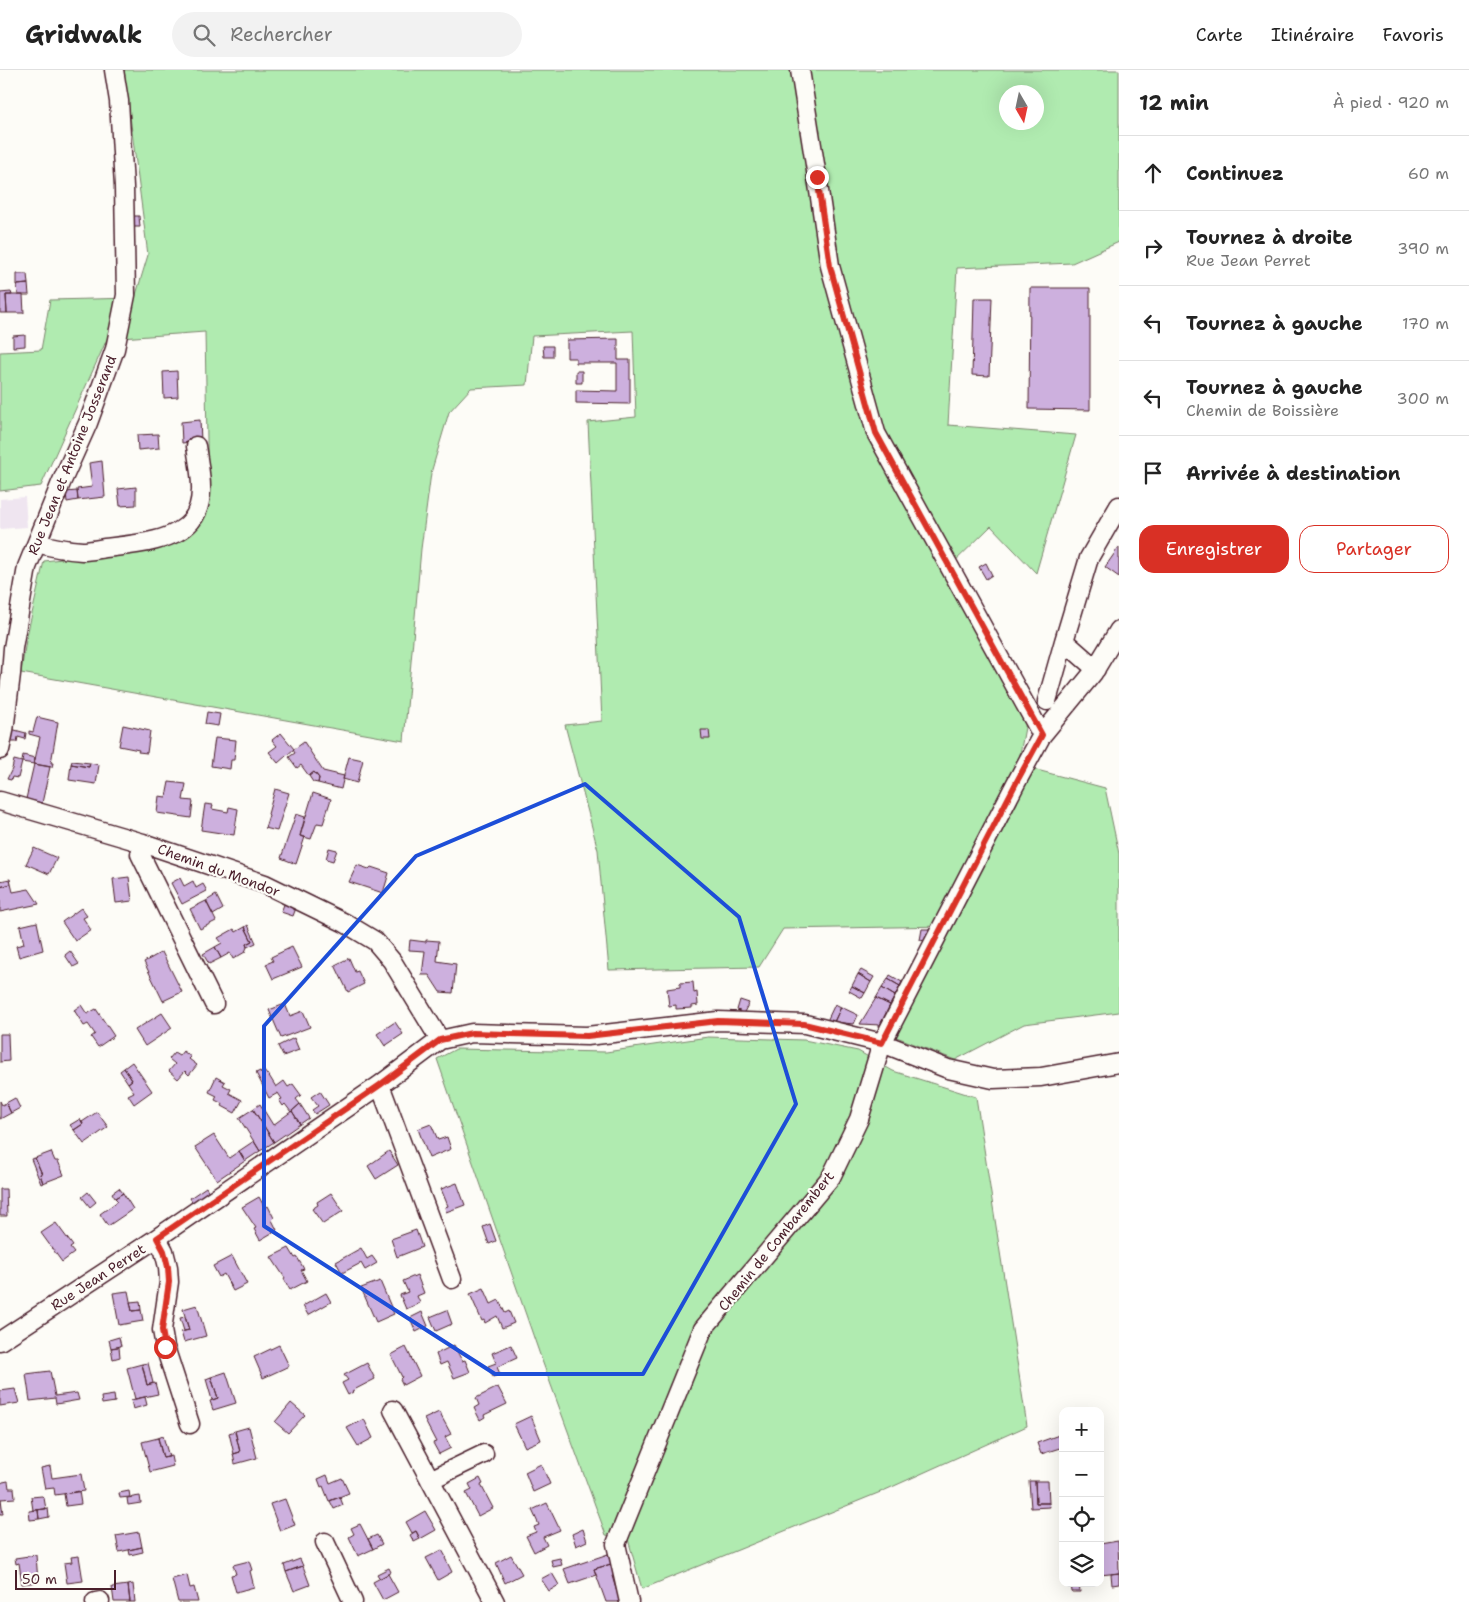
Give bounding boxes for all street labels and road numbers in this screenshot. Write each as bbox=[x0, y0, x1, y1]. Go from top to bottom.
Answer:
street label: Rue Jean et Antoine Josserand bbox=[24, 352, 120, 557]
street label: Chemin du Mondor bbox=[155, 839, 283, 901]
street label: Chemin de Combarembert bbox=[714, 1168, 838, 1314]
street label: Rue Jean Perret bbox=[47, 1240, 149, 1314]

